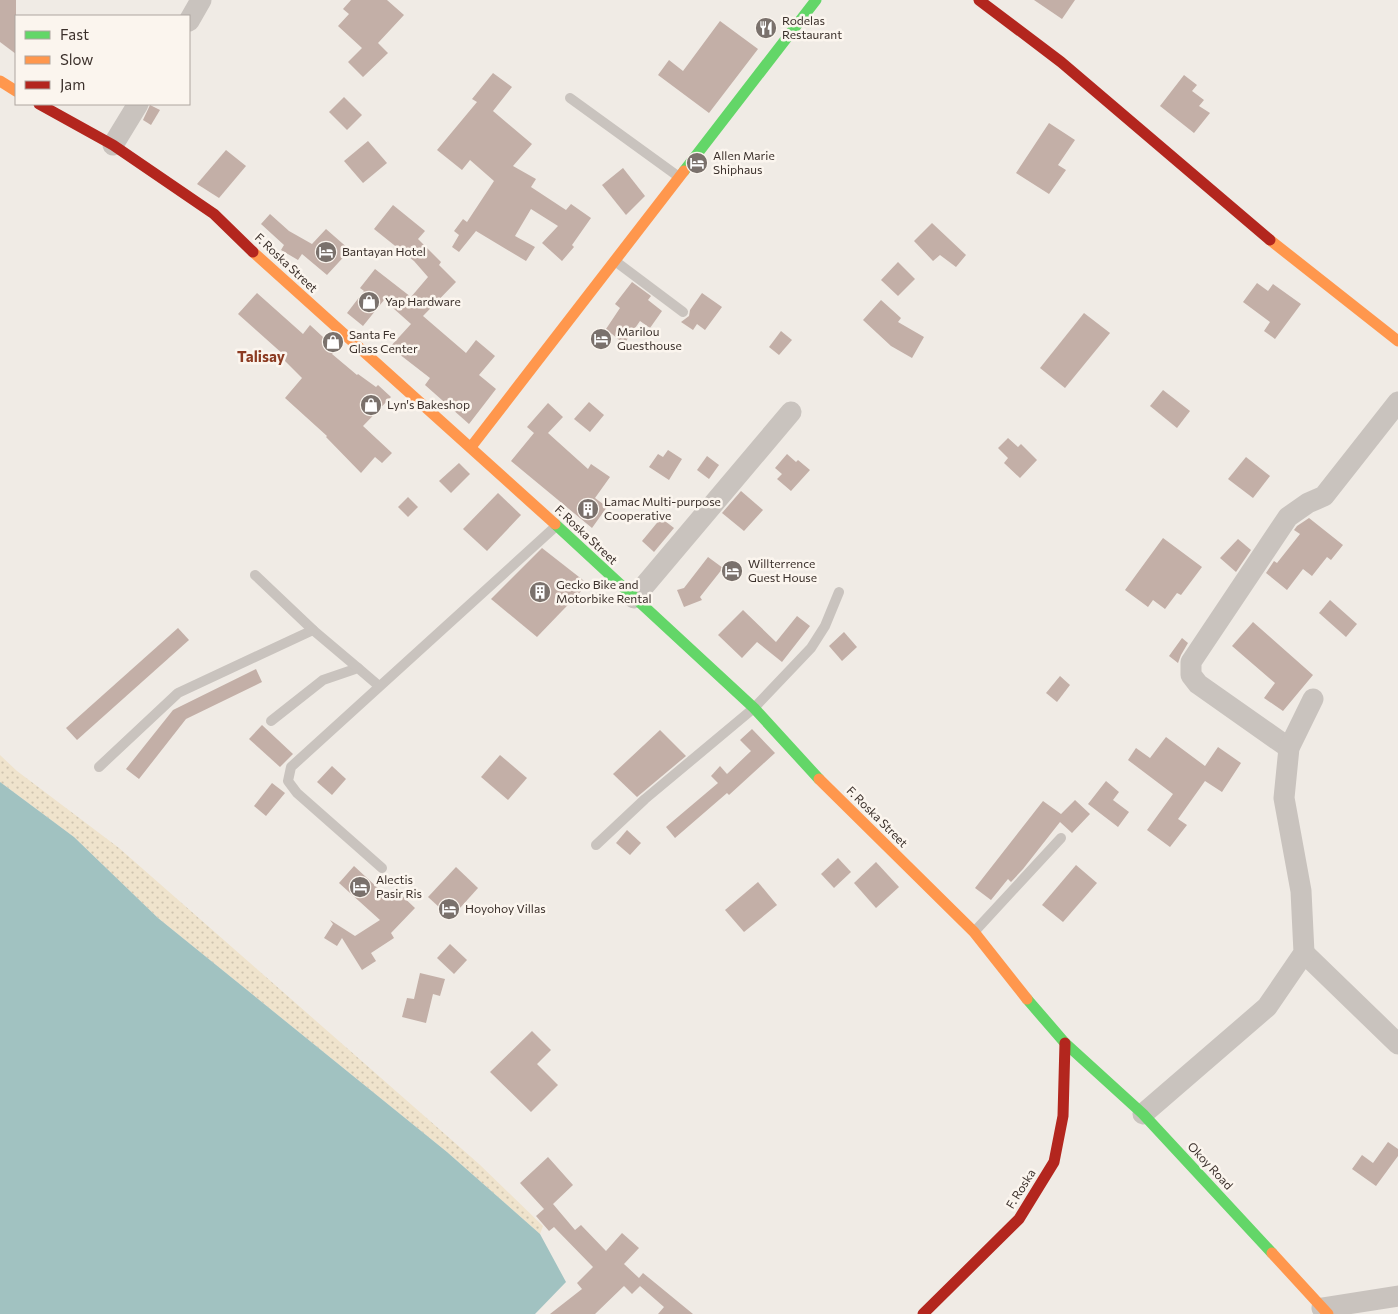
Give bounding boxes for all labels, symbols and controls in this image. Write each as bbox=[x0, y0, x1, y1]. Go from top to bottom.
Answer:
place label: Rodelas Restaurant bbox=[782, 13, 842, 41]
legend bbox=[15, 15, 190, 105]
restaurant icon: Rodelas Restaurant bbox=[754, 16, 778, 40]
text: Fast bbox=[60, 25, 89, 43]
text: Slow bbox=[60, 50, 93, 68]
text: Jam bbox=[60, 75, 85, 93]
place label: Allen Marie Shiphaus bbox=[713, 148, 775, 176]
hotel icon: Allen Marie Shiphaus bbox=[685, 151, 709, 175]
street label: F. Roska Street bbox=[253, 230, 321, 295]
hotel icon: Bantayan Hotel bbox=[314, 240, 338, 264]
place label: Bantayan Hotel bbox=[342, 244, 426, 258]
shop icon: Yap Hardware bbox=[357, 290, 381, 314]
place label: Yap Hardware bbox=[385, 294, 461, 308]
place label: Marilou Guesthouse bbox=[617, 324, 682, 352]
place label: Santa Fe Glass Center bbox=[349, 327, 418, 355]
hotel icon: Marilou Guesthouse bbox=[589, 327, 613, 351]
shop icon: Santa Fe Glass Center bbox=[321, 330, 345, 354]
district label: Talisay bbox=[237, 347, 286, 365]
shop icon: Lyn's Bakeshop bbox=[359, 393, 383, 417]
place label: Lyn's Bakeshop bbox=[387, 397, 470, 411]
place label: Lamac Multi-purpose Cooperative bbox=[604, 494, 721, 522]
building icon: Lamac Multi-purpose Cooperative bbox=[576, 497, 600, 521]
street label: F. Roska Street bbox=[553, 502, 621, 567]
place label: Willterrence Guest House bbox=[748, 556, 817, 584]
hotel icon: Willterrence Guest House bbox=[720, 559, 744, 583]
place label: Gecko Bike and Motorbike Rental bbox=[556, 577, 651, 605]
building icon: Gecko Bike and Motorbike Rental bbox=[528, 580, 552, 604]
street label: F. Roska Street bbox=[844, 783, 911, 850]
place label: Alectis Pasir Ris bbox=[376, 872, 422, 900]
hotel icon: Alectis Pasir Ris bbox=[348, 875, 372, 899]
hotel icon: Hoyohoy Villas bbox=[437, 897, 461, 921]
place label: Hoyohoy Villas bbox=[465, 901, 546, 915]
street label: Okoy Road bbox=[1185, 1139, 1236, 1192]
street label: F. Roska bbox=[1003, 1166, 1038, 1211]

